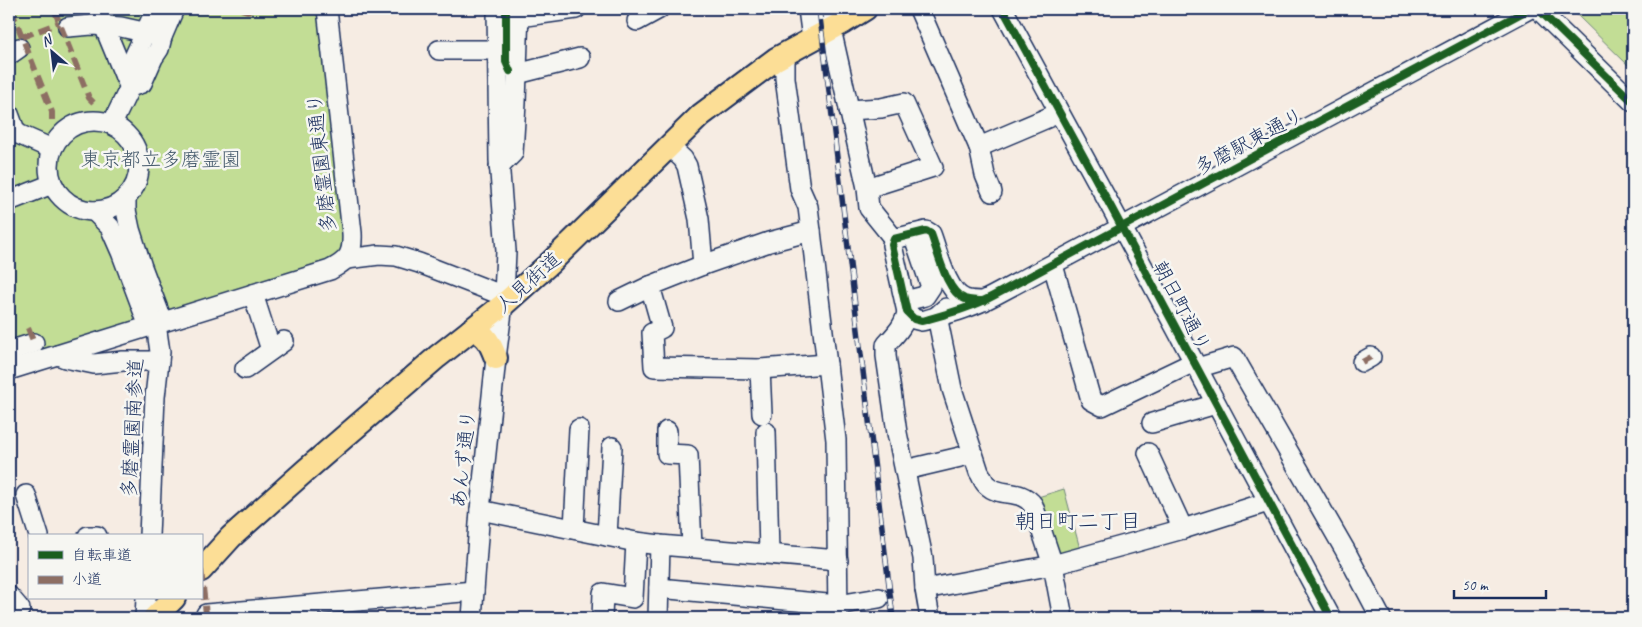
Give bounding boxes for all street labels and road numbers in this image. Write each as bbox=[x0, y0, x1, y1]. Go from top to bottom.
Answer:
street label: 多磨霊園東通り bbox=[302, 92, 341, 234]
street label: 多磨駅東通り bbox=[1190, 102, 1308, 181]
street label: 人見街道 bbox=[490, 246, 566, 318]
street label: 朝日町通り bbox=[1147, 256, 1216, 356]
street label: 多磨霊園南参道 bbox=[116, 357, 149, 499]
street label: あんず通り bbox=[446, 408, 481, 510]

